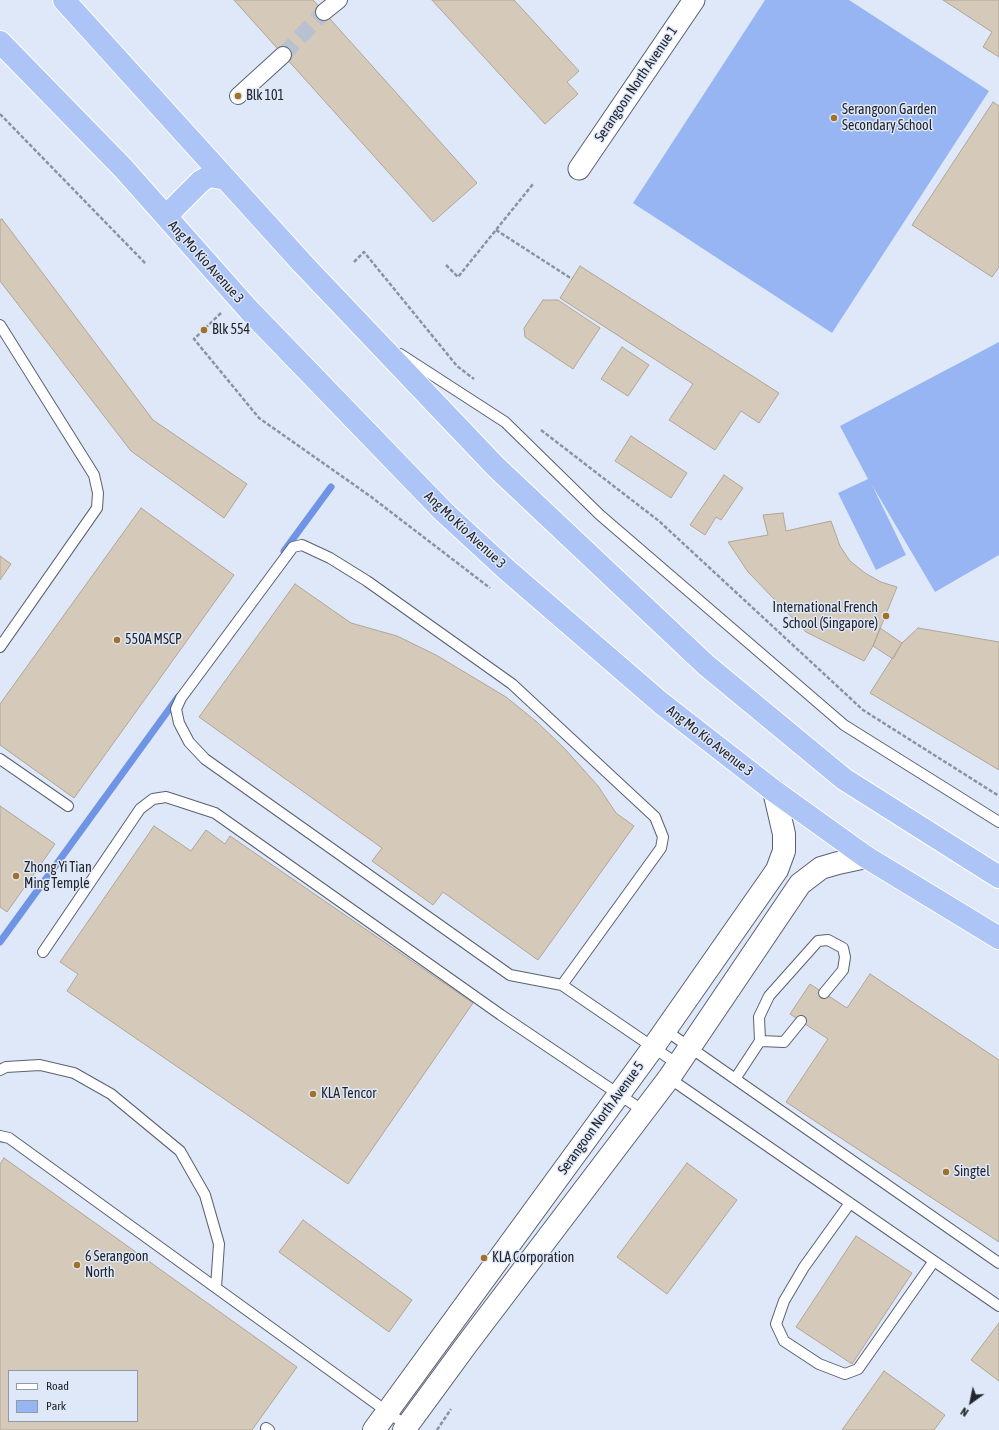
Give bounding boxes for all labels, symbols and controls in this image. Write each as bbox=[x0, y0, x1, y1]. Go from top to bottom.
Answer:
street label: Serangoon North Avenue 1 bbox=[591, 23, 681, 145]
place label: Blk 101 bbox=[246, 88, 284, 104]
marker: Blk 101 bbox=[233, 91, 243, 101]
place label: Serangoon Garden Secondary School bbox=[842, 102, 937, 134]
marker: Serangoon Garden Secondary School bbox=[829, 113, 839, 123]
street label: Ang Mo Kio Avenue 3 bbox=[165, 217, 247, 307]
place label: Blk 554 bbox=[212, 322, 250, 338]
marker: Blk 554 bbox=[199, 325, 209, 335]
street label: Ang Mo Kio Avenue 3 bbox=[421, 488, 509, 572]
place label: International French School (Singapore) bbox=[773, 600, 878, 632]
marker: International French School (Singapore) bbox=[881, 611, 891, 621]
place label: 550A MSCP bbox=[125, 632, 182, 648]
marker: 550A MSCP bbox=[112, 635, 122, 645]
street label: Ang Mo Kio Avenue 3 bbox=[663, 702, 757, 780]
place label: Zhong Yi Tian Ming Temple bbox=[24, 860, 92, 892]
marker: Zhong Yi Tian Ming Temple bbox=[11, 871, 21, 881]
street label: Serangoon North Avenue 5 bbox=[554, 1058, 648, 1178]
place label: KLA Tencor bbox=[321, 1086, 376, 1102]
marker: KLA Tencor bbox=[308, 1089, 318, 1099]
place label: Singtel bbox=[954, 1164, 990, 1180]
marker: Singtel bbox=[941, 1167, 951, 1177]
place label: 6 Serangoon North bbox=[85, 1249, 149, 1282]
place label: KLA Corporation bbox=[492, 1250, 574, 1266]
marker: KLA Corporation bbox=[479, 1253, 489, 1263]
marker: 6 Serangoon North bbox=[72, 1260, 82, 1270]
legend bbox=[8, 1370, 138, 1422]
text: Road bbox=[46, 1379, 69, 1393]
north arrow bbox=[951, 1382, 991, 1422]
text: Park bbox=[46, 1399, 66, 1413]
text: N bbox=[958, 1405, 970, 1419]

